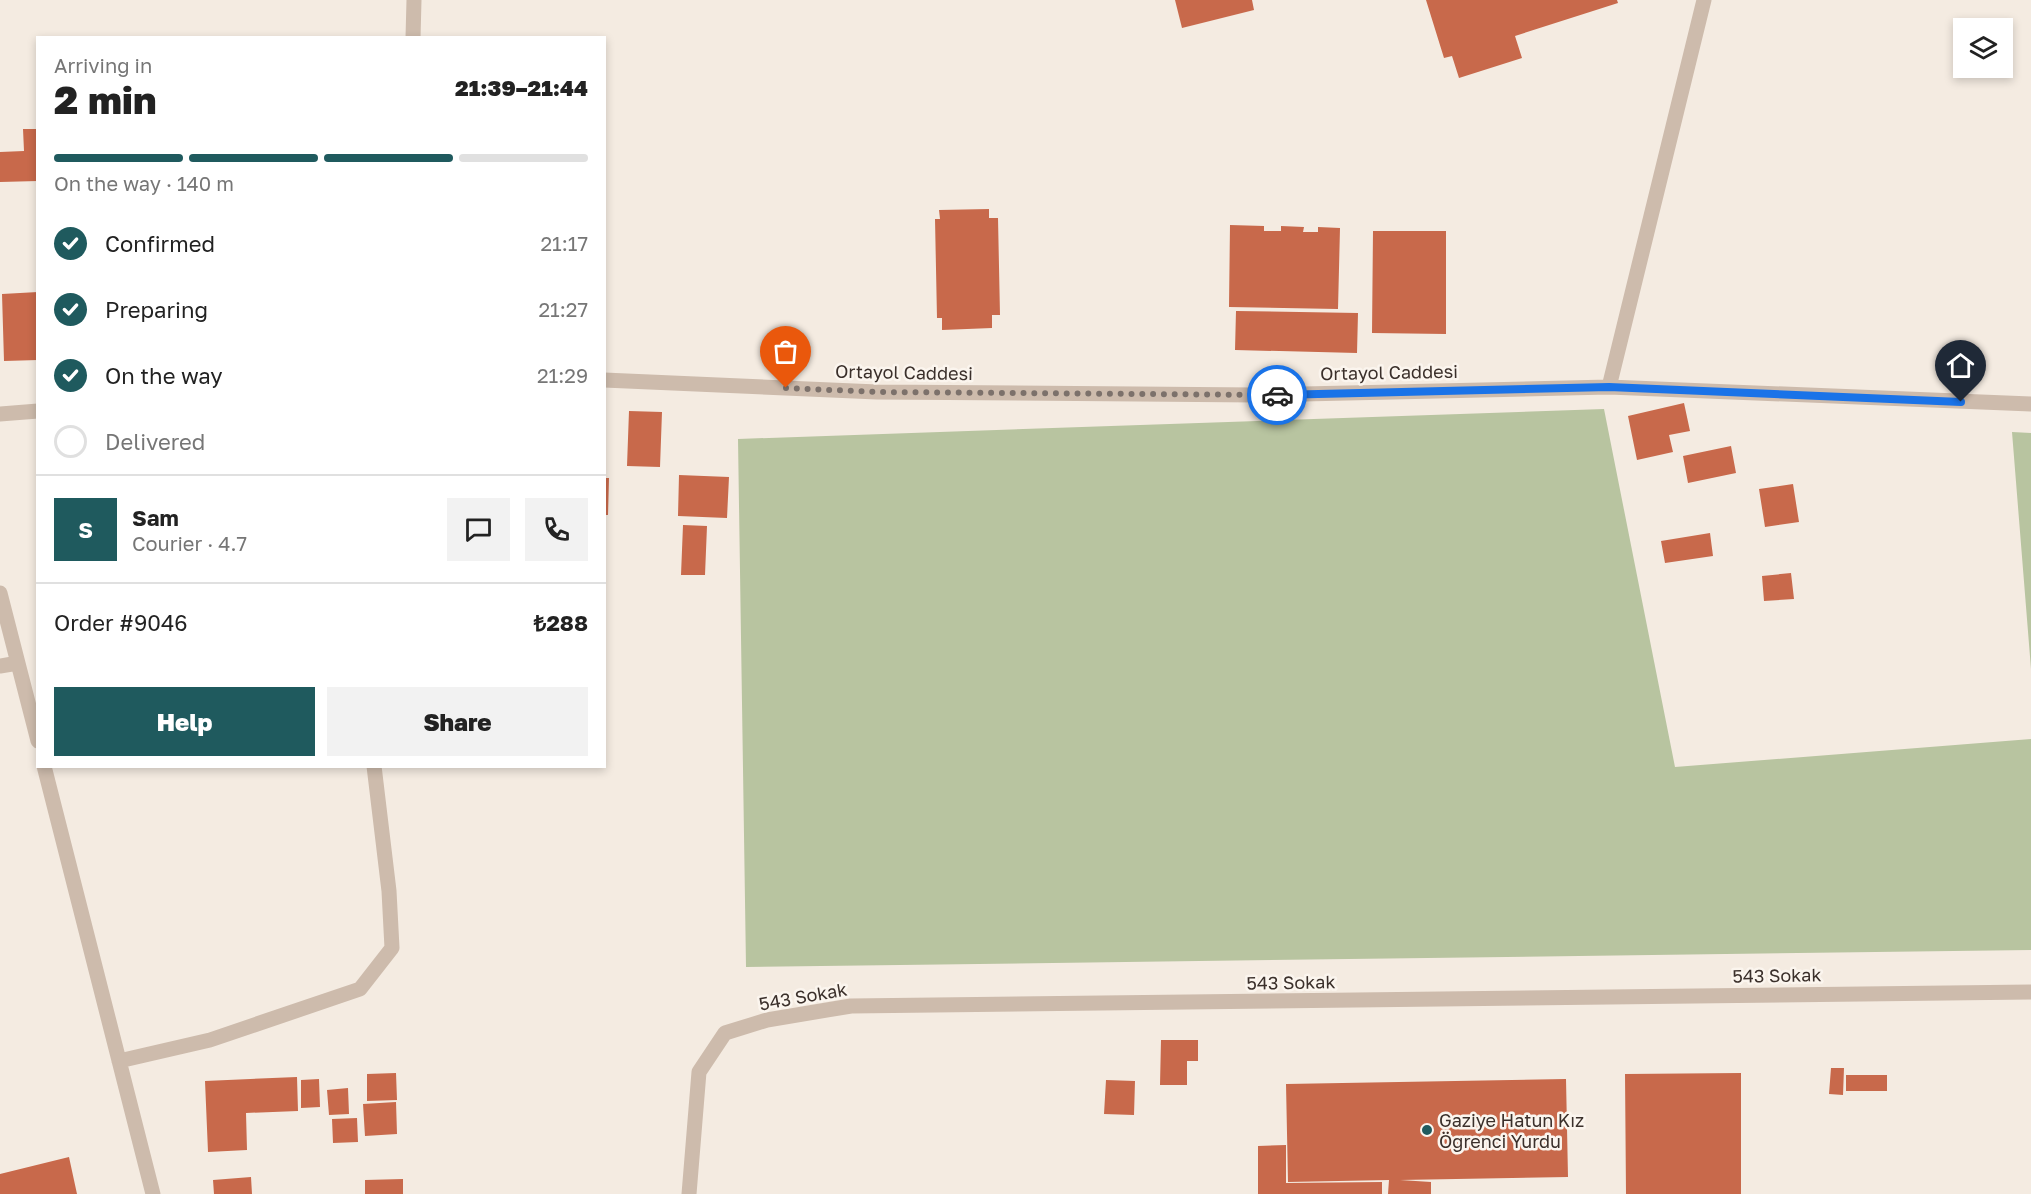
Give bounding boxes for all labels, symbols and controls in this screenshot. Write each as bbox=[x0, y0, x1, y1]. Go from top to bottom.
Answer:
map controls bbox=[1953, 18, 2013, 78]
button: layers bbox=[1953, 18, 2013, 78]
text: Arriving in bbox=[54, 53, 152, 77]
text: 21:39–21:44 bbox=[455, 74, 588, 101]
text: 2 min bbox=[54, 76, 157, 123]
text: On the way · 140 m bbox=[54, 171, 234, 195]
icon: check bbox=[54, 227, 87, 260]
text: Confirmed bbox=[105, 230, 215, 257]
text: 21:17 bbox=[540, 231, 588, 255]
icon: check bbox=[54, 293, 87, 326]
text: Preparing bbox=[105, 296, 208, 323]
text: 21:27 bbox=[539, 297, 588, 321]
pin bbox=[760, 326, 811, 388]
icon: bag bbox=[769, 335, 802, 368]
pin bbox=[1935, 340, 1986, 402]
icon: home bbox=[1944, 349, 1977, 382]
icon: check bbox=[54, 359, 87, 392]
street label: Ortayol Caddesi bbox=[835, 360, 973, 384]
street label: Ortayol Caddesi bbox=[1320, 360, 1458, 384]
text: On the way bbox=[105, 362, 223, 389]
text: 21:29 bbox=[537, 363, 588, 387]
courier bbox=[1247, 365, 1307, 425]
icon: car bbox=[1261, 379, 1294, 412]
text: Delivered bbox=[105, 428, 205, 455]
button: chat bbox=[447, 498, 510, 561]
button: phone bbox=[525, 498, 588, 561]
text: Sam bbox=[132, 504, 179, 531]
text: S bbox=[78, 516, 93, 543]
text: Courier · 4.7 bbox=[132, 531, 247, 555]
text: Order #9046 bbox=[54, 609, 188, 636]
text: ₺288 bbox=[534, 609, 588, 636]
button: Help bbox=[54, 687, 315, 756]
button: Share bbox=[327, 687, 588, 756]
street label: 543 Sokak bbox=[1732, 963, 1822, 987]
street label: 543 Sokak bbox=[1246, 970, 1336, 994]
street label: 543 Sokak bbox=[757, 977, 849, 1015]
place label: Gaziye Hatun Kız Öğrenci Yurdu bbox=[1439, 1109, 1584, 1152]
marker: Gaziye Hatun Kız Öğrenci Yurdu bbox=[1420, 1123, 1434, 1137]

